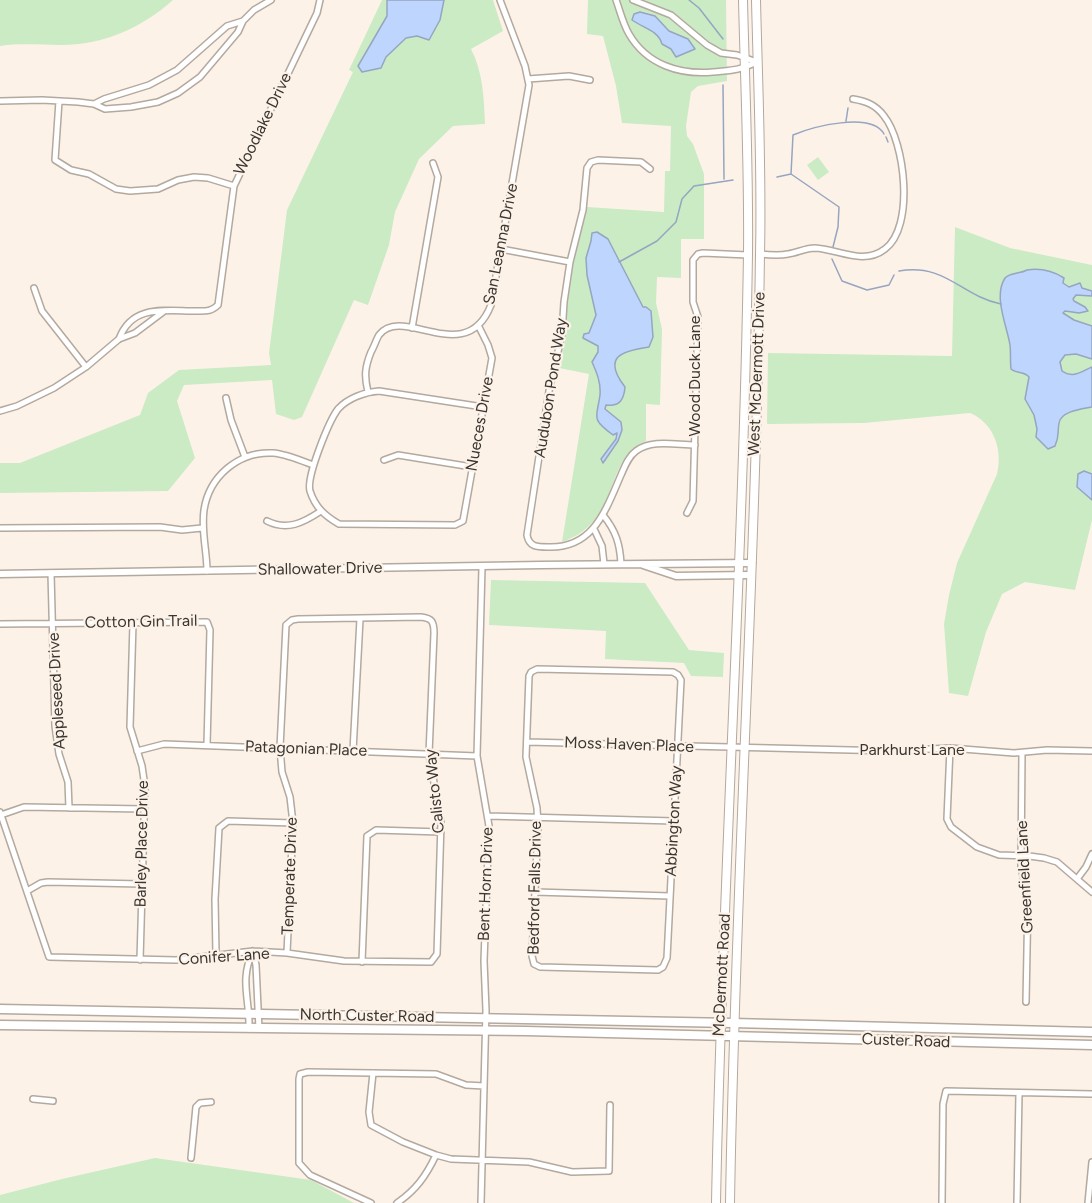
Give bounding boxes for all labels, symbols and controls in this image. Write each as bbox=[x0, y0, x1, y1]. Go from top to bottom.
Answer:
street label: Woodlake Drive bbox=[230, 70, 296, 178]
street label: San Leanna Drive bbox=[480, 182, 522, 306]
street label: West McDermott Drive bbox=[745, 292, 769, 456]
street label: Wood Duck Lane bbox=[685, 315, 705, 437]
street label: Audubon Pond Way bbox=[530, 317, 572, 459]
street label: Nueces Drive bbox=[462, 375, 498, 473]
street label: Shallowater Drive bbox=[258, 558, 382, 580]
street label: Cotton Gin Trail bbox=[85, 611, 197, 633]
street label: Appleseed Drive bbox=[44, 632, 70, 750]
street label: Moss Haven Place bbox=[564, 733, 694, 757]
street label: Patagonian Place bbox=[245, 737, 367, 761]
street label: Parkhurst Lane bbox=[859, 740, 965, 760]
street label: Calisto Way bbox=[421, 748, 449, 834]
street label: Abbington Way bbox=[662, 765, 686, 877]
street label: Barley Place Drive bbox=[131, 780, 153, 908]
street label: Temperate Drive bbox=[278, 817, 302, 935]
street label: Greenfield Lane bbox=[1012, 820, 1038, 934]
street label: Bedford Falls Drive bbox=[524, 821, 546, 955]
street label: Bent Horn Drive bbox=[474, 827, 498, 941]
street label: McDermott Road bbox=[709, 913, 735, 1037]
street label: Conifer Lane bbox=[178, 944, 270, 970]
street label: North Custer Road bbox=[299, 1005, 435, 1027]
street label: Custer Road bbox=[861, 1030, 951, 1052]

